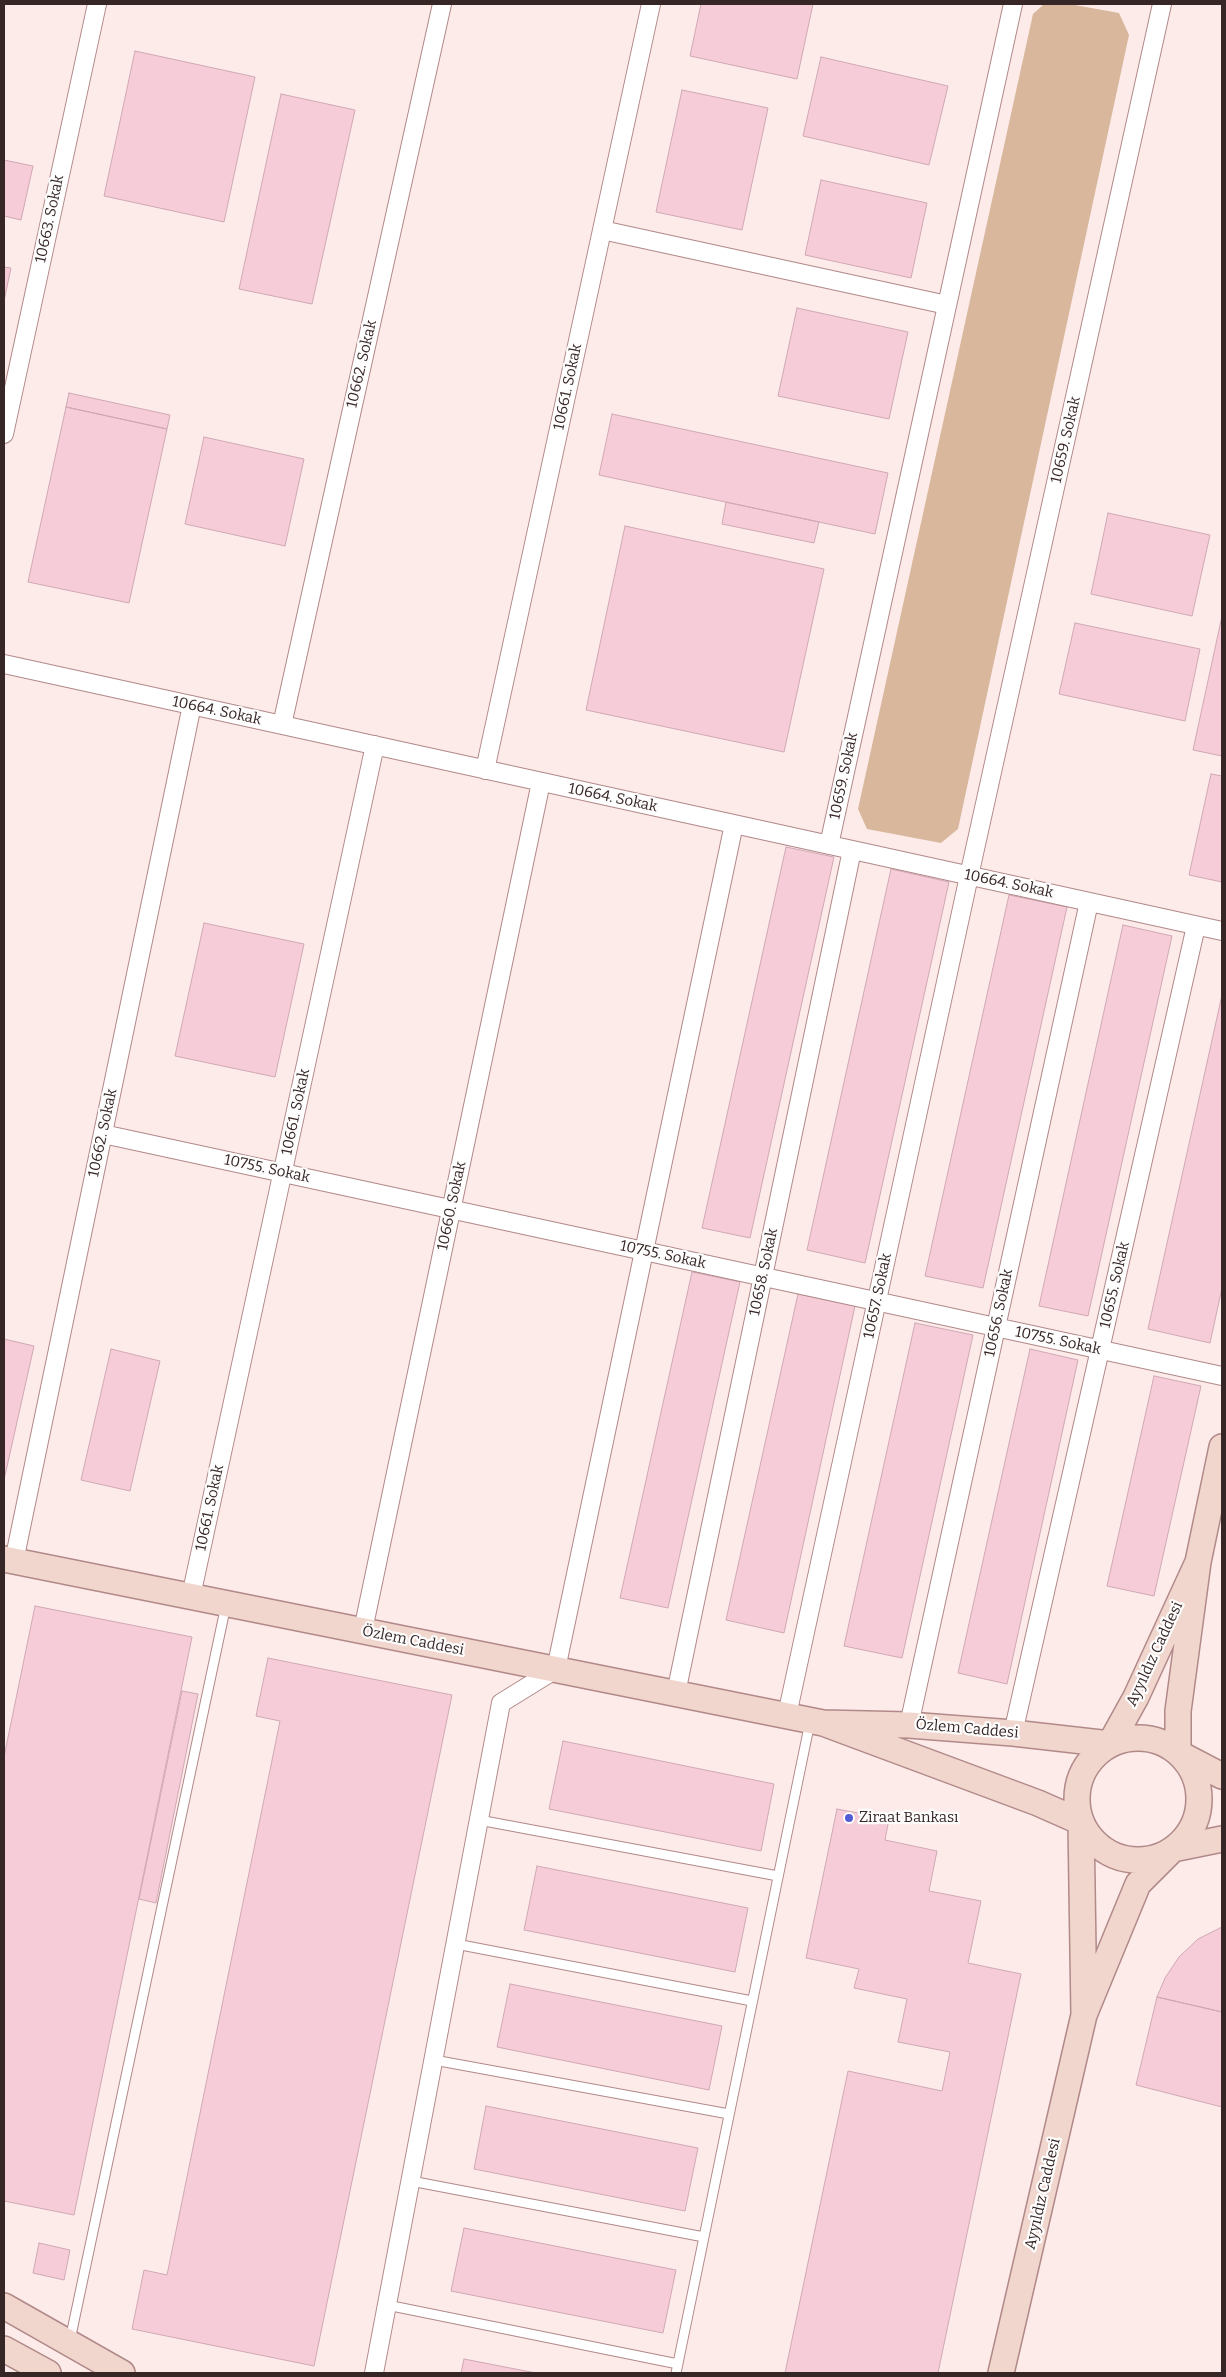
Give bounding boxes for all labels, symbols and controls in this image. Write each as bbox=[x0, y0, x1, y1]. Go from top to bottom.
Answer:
street label: 10663. Sokak bbox=[32, 173, 68, 265]
street label: 10662. Sokak bbox=[343, 318, 381, 410]
street label: 10661. Sokak bbox=[550, 342, 586, 432]
street label: 10659. Sokak bbox=[1047, 395, 1085, 485]
street label: 10664. Sokak bbox=[171, 693, 263, 729]
street label: 10659. Sokak bbox=[826, 731, 862, 821]
street label: 10664. Sokak bbox=[567, 780, 659, 816]
street label: 10664. Sokak bbox=[963, 866, 1055, 902]
street label: 10661. Sokak bbox=[278, 1067, 314, 1157]
street label: 10662. Sokak bbox=[85, 1087, 121, 1179]
street label: 10755. Sokak bbox=[223, 1151, 311, 1187]
street label: 10660. Sokak bbox=[434, 1160, 470, 1252]
street label: 10658. Sokak bbox=[746, 1227, 782, 1317]
street label: 10755. Sokak bbox=[619, 1237, 707, 1273]
street label: 10655. Sokak bbox=[1096, 1240, 1134, 1330]
street label: 10657. Sokak bbox=[860, 1252, 896, 1340]
street label: 10656. Sokak bbox=[981, 1267, 1017, 1359]
street label: 10755. Sokak bbox=[1014, 1323, 1102, 1359]
street label: 10661. Sokak bbox=[192, 1463, 228, 1553]
street label: Ayyıldız Caddesi bbox=[1123, 1599, 1187, 1709]
street label: Özlem Caddesi bbox=[361, 1622, 465, 1660]
street label: Özlem Caddesi bbox=[915, 1716, 1019, 1742]
place label: Ziraat Bankası bbox=[859, 1809, 959, 1827]
marker: Ziraat Bankası bbox=[843, 1812, 855, 1824]
street label: Ayyıldız Caddesi bbox=[1021, 2137, 1065, 2251]

